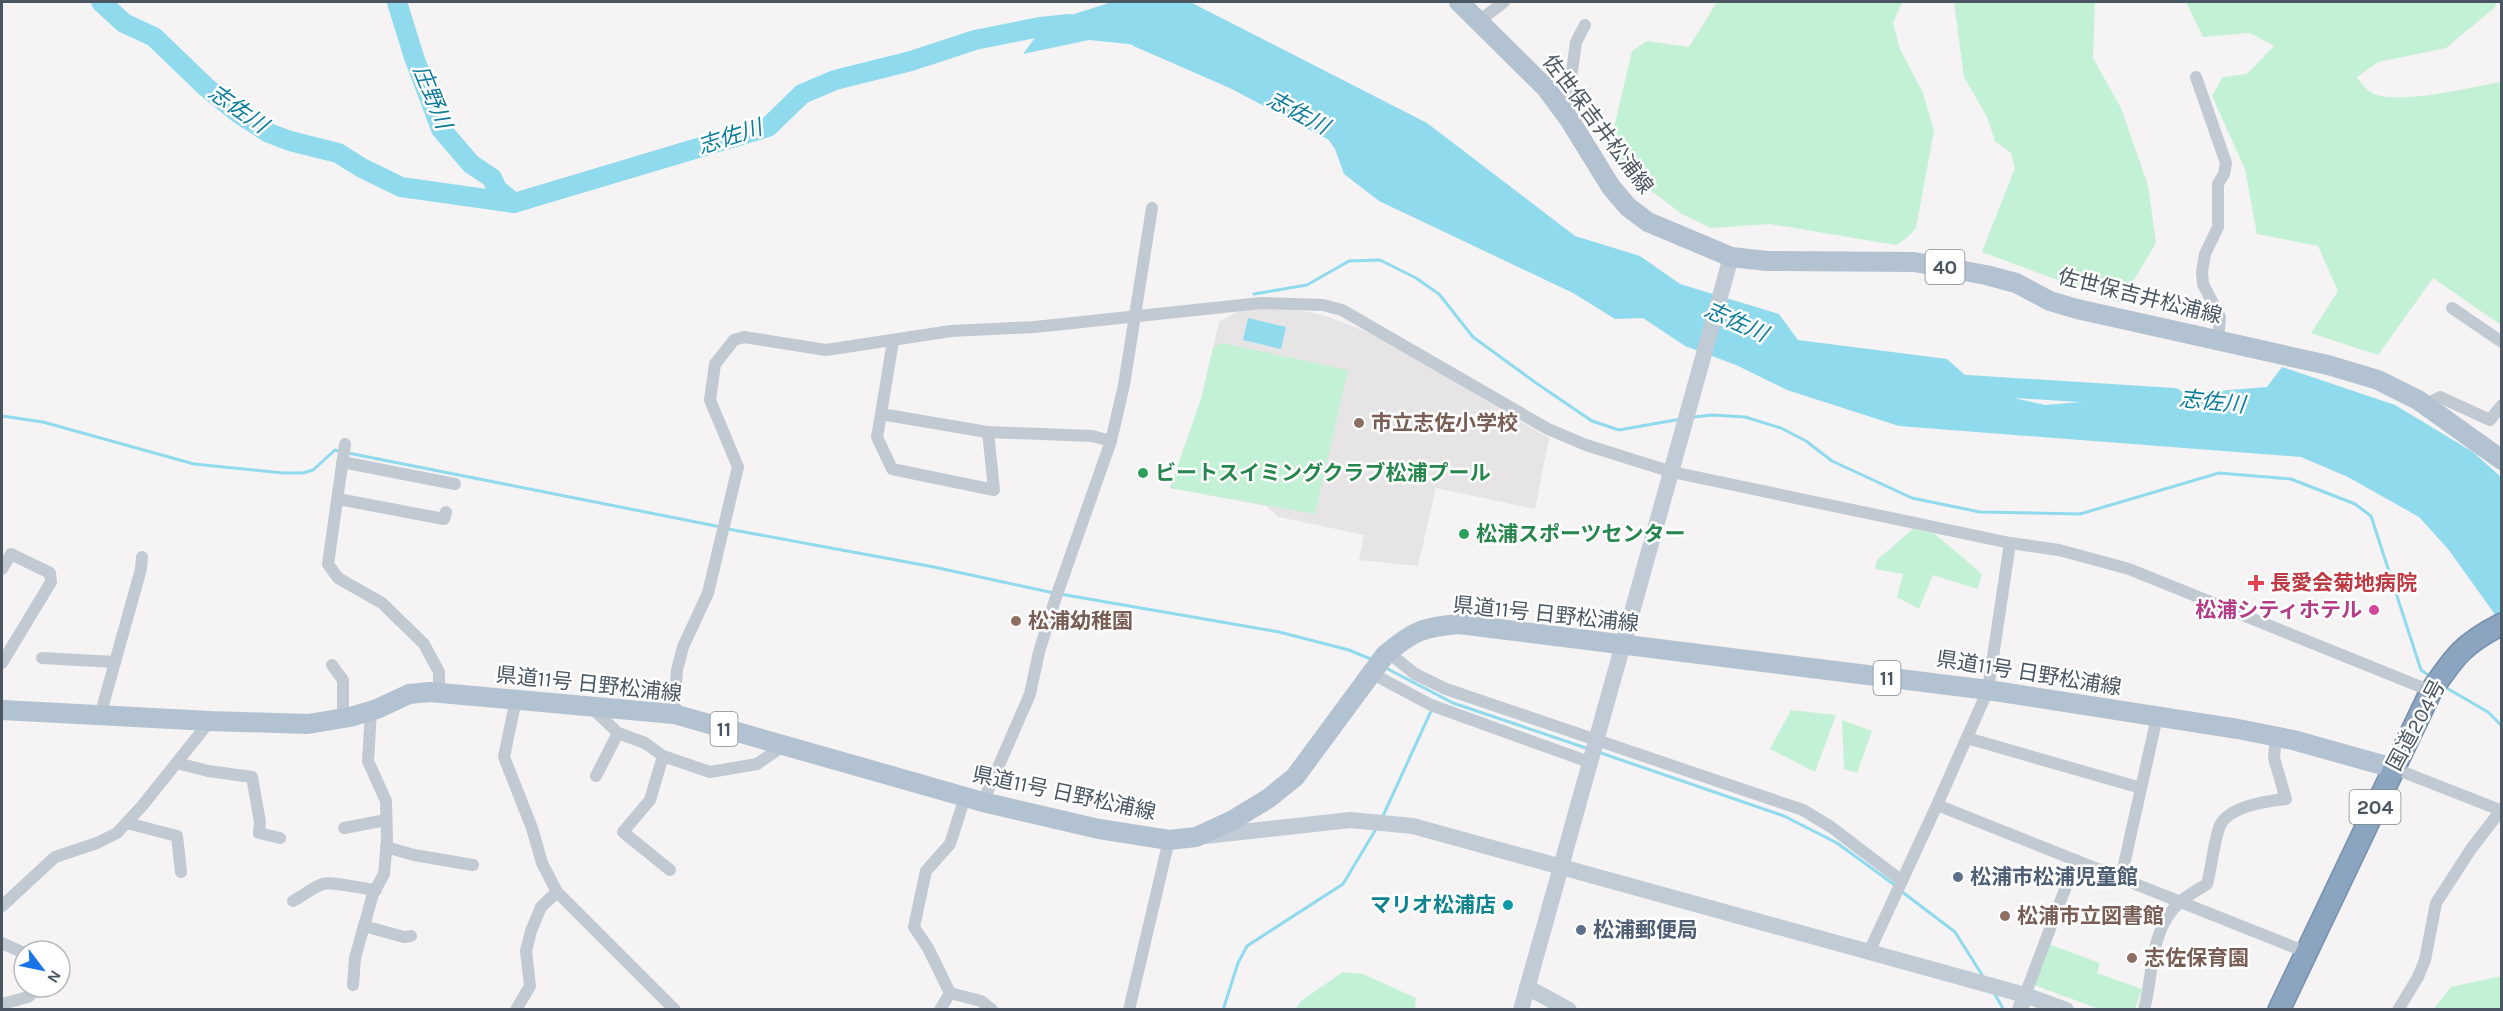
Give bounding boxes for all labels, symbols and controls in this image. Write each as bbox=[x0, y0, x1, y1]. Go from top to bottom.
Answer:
street label: 佐世保吉井松浦線 bbox=[1538, 50, 1658, 198]
water label: 庄野川 bbox=[408, 62, 457, 134]
water label: 志佐川 bbox=[204, 79, 274, 140]
water label: 志佐川 bbox=[1263, 86, 1335, 141]
water label: 志佐川 bbox=[695, 114, 767, 160]
road number: 40 bbox=[1926, 250, 1964, 284]
street label: 佐世保吉井松浦線 bbox=[2056, 264, 2224, 328]
water label: 志佐川 bbox=[1701, 297, 1773, 348]
water label: 志佐川 bbox=[2178, 386, 2248, 419]
place label: 市立志佐小学校 bbox=[1371, 411, 1518, 435]
marker: 市立志佐小学校 bbox=[1352, 416, 1366, 430]
place label: ビートスイミングクラブ松浦プール bbox=[1155, 461, 1491, 485]
marker: ビートスイミングクラブ松浦プール bbox=[1136, 466, 1150, 480]
place label: 松浦スポーツセンター bbox=[1476, 522, 1686, 546]
marker: 松浦スポーツセンター bbox=[1457, 527, 1471, 541]
place label: 長愛会菊地病院 bbox=[2270, 571, 2417, 595]
marker: 長愛会菊地病院 bbox=[2247, 574, 2265, 592]
street label: 県道11号 日野松浦線 bbox=[1452, 592, 1640, 636]
place label: 松浦シティホテル bbox=[2195, 598, 2362, 622]
marker: 松浦シティホテル bbox=[2367, 603, 2381, 617]
place label: 松浦幼稚園 bbox=[1028, 609, 1133, 633]
marker: 松浦幼稚園 bbox=[1009, 614, 1023, 628]
street label: 県道11号 日野松浦線 bbox=[1935, 647, 2123, 699]
road number: 11 bbox=[1874, 661, 1900, 695]
street label: 県道11号 日野松浦線 bbox=[495, 662, 683, 706]
street label: 国道204号 bbox=[2382, 675, 2450, 775]
road number: 11 bbox=[710, 712, 738, 746]
street label: 県道11号 日野松浦線 bbox=[970, 762, 1158, 824]
road number: 204 bbox=[2350, 790, 2400, 824]
place label: 松浦市松浦児童館 bbox=[1970, 865, 2138, 889]
marker: 松浦市松浦児童館 bbox=[1951, 870, 1965, 884]
place label: マリオ松浦店 bbox=[1370, 893, 1496, 917]
marker: マリオ松浦店 bbox=[1501, 898, 1515, 912]
place label: 松浦市立図書館 bbox=[2017, 904, 2164, 928]
marker: 松浦市立図書館 bbox=[1998, 909, 2012, 923]
place label: 松浦郵便局 bbox=[1593, 918, 1698, 942]
marker: 松浦郵便局 bbox=[1574, 923, 1588, 937]
north arrow bbox=[12, 939, 72, 999]
place label: 志佐保育園 bbox=[2144, 946, 2249, 970]
marker: 志佐保育園 bbox=[2125, 951, 2139, 965]
text: N bbox=[43, 967, 65, 987]

